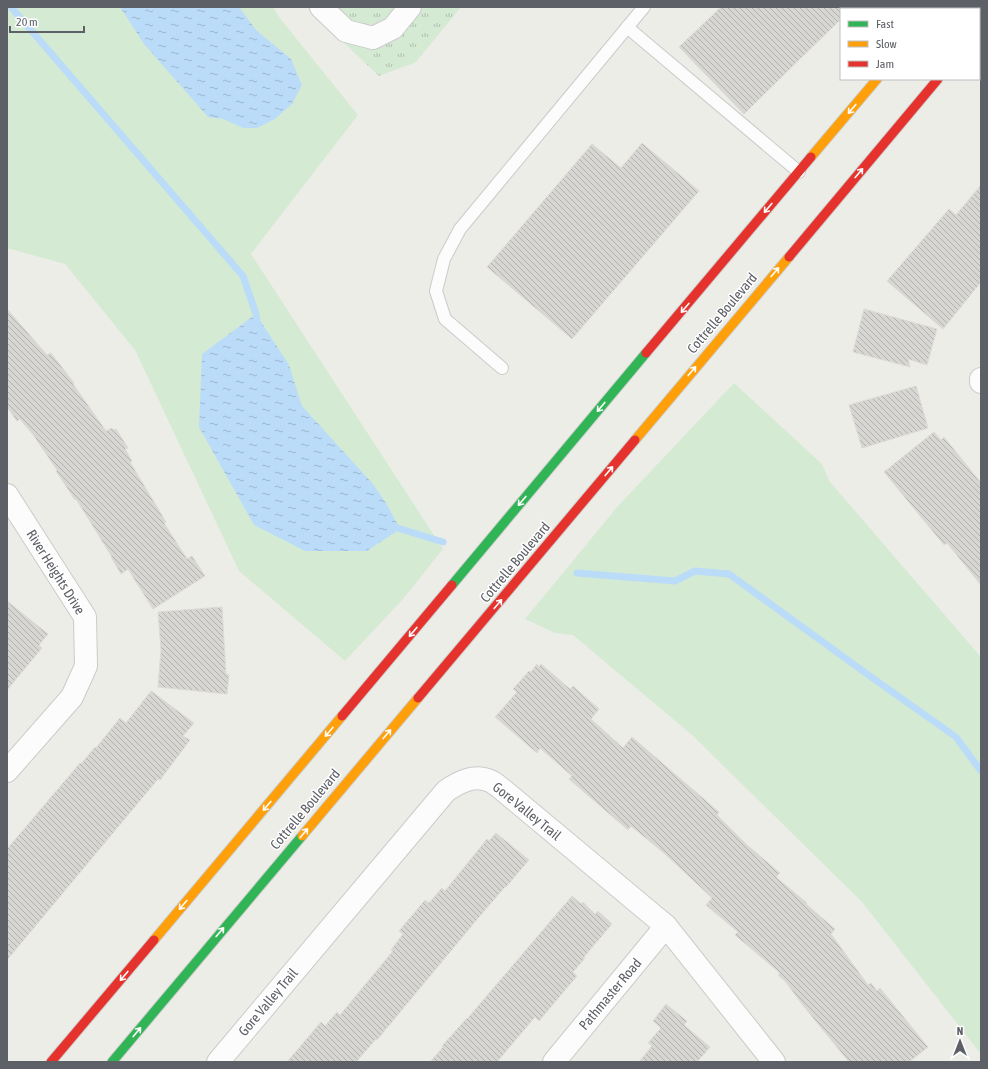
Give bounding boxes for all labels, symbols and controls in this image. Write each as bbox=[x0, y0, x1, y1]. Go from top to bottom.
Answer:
scale bar bbox=[10, 8, 84, 34]
legend bbox=[840, 8, 980, 80]
text: 20 m bbox=[16, 15, 38, 29]
text: Fast bbox=[876, 17, 894, 31]
text: Slow bbox=[876, 37, 897, 51]
text: Jam bbox=[876, 57, 894, 71]
one-way arrow bbox=[848, 104, 857, 114]
one-way arrow bbox=[855, 167, 864, 178]
one-way arrow bbox=[764, 203, 773, 214]
one-way arrow bbox=[771, 267, 780, 277]
street label: Cottrelle Boulevard bbox=[684, 270, 760, 356]
one-way arrow bbox=[680, 303, 689, 313]
one-way arrow bbox=[687, 366, 696, 377]
one-way arrow bbox=[596, 402, 605, 413]
one-way arrow bbox=[604, 466, 613, 477]
one-way arrow bbox=[518, 496, 527, 506]
street label: Cottrelle Boulevard bbox=[477, 519, 553, 605]
street label: River Heights Drive bbox=[24, 527, 88, 617]
one-way arrow bbox=[493, 598, 502, 609]
one-way arrow bbox=[408, 626, 417, 637]
one-way arrow bbox=[325, 726, 334, 737]
one-way arrow bbox=[383, 728, 392, 739]
street label: Cottrelle Boulevard bbox=[267, 766, 343, 852]
street label: Gore Valley Trail bbox=[490, 779, 565, 844]
one-way arrow bbox=[263, 800, 272, 811]
one-way arrow bbox=[299, 828, 308, 838]
one-way arrow bbox=[179, 899, 188, 910]
one-way arrow bbox=[216, 927, 225, 938]
street label: Pathmaster Road bbox=[575, 955, 645, 1033]
street label: Gore Valley Trail bbox=[235, 965, 301, 1039]
one-way arrow bbox=[119, 970, 128, 981]
north arrow bbox=[940, 1021, 980, 1061]
text: N bbox=[957, 1025, 963, 1037]
one-way arrow bbox=[132, 1027, 141, 1037]

